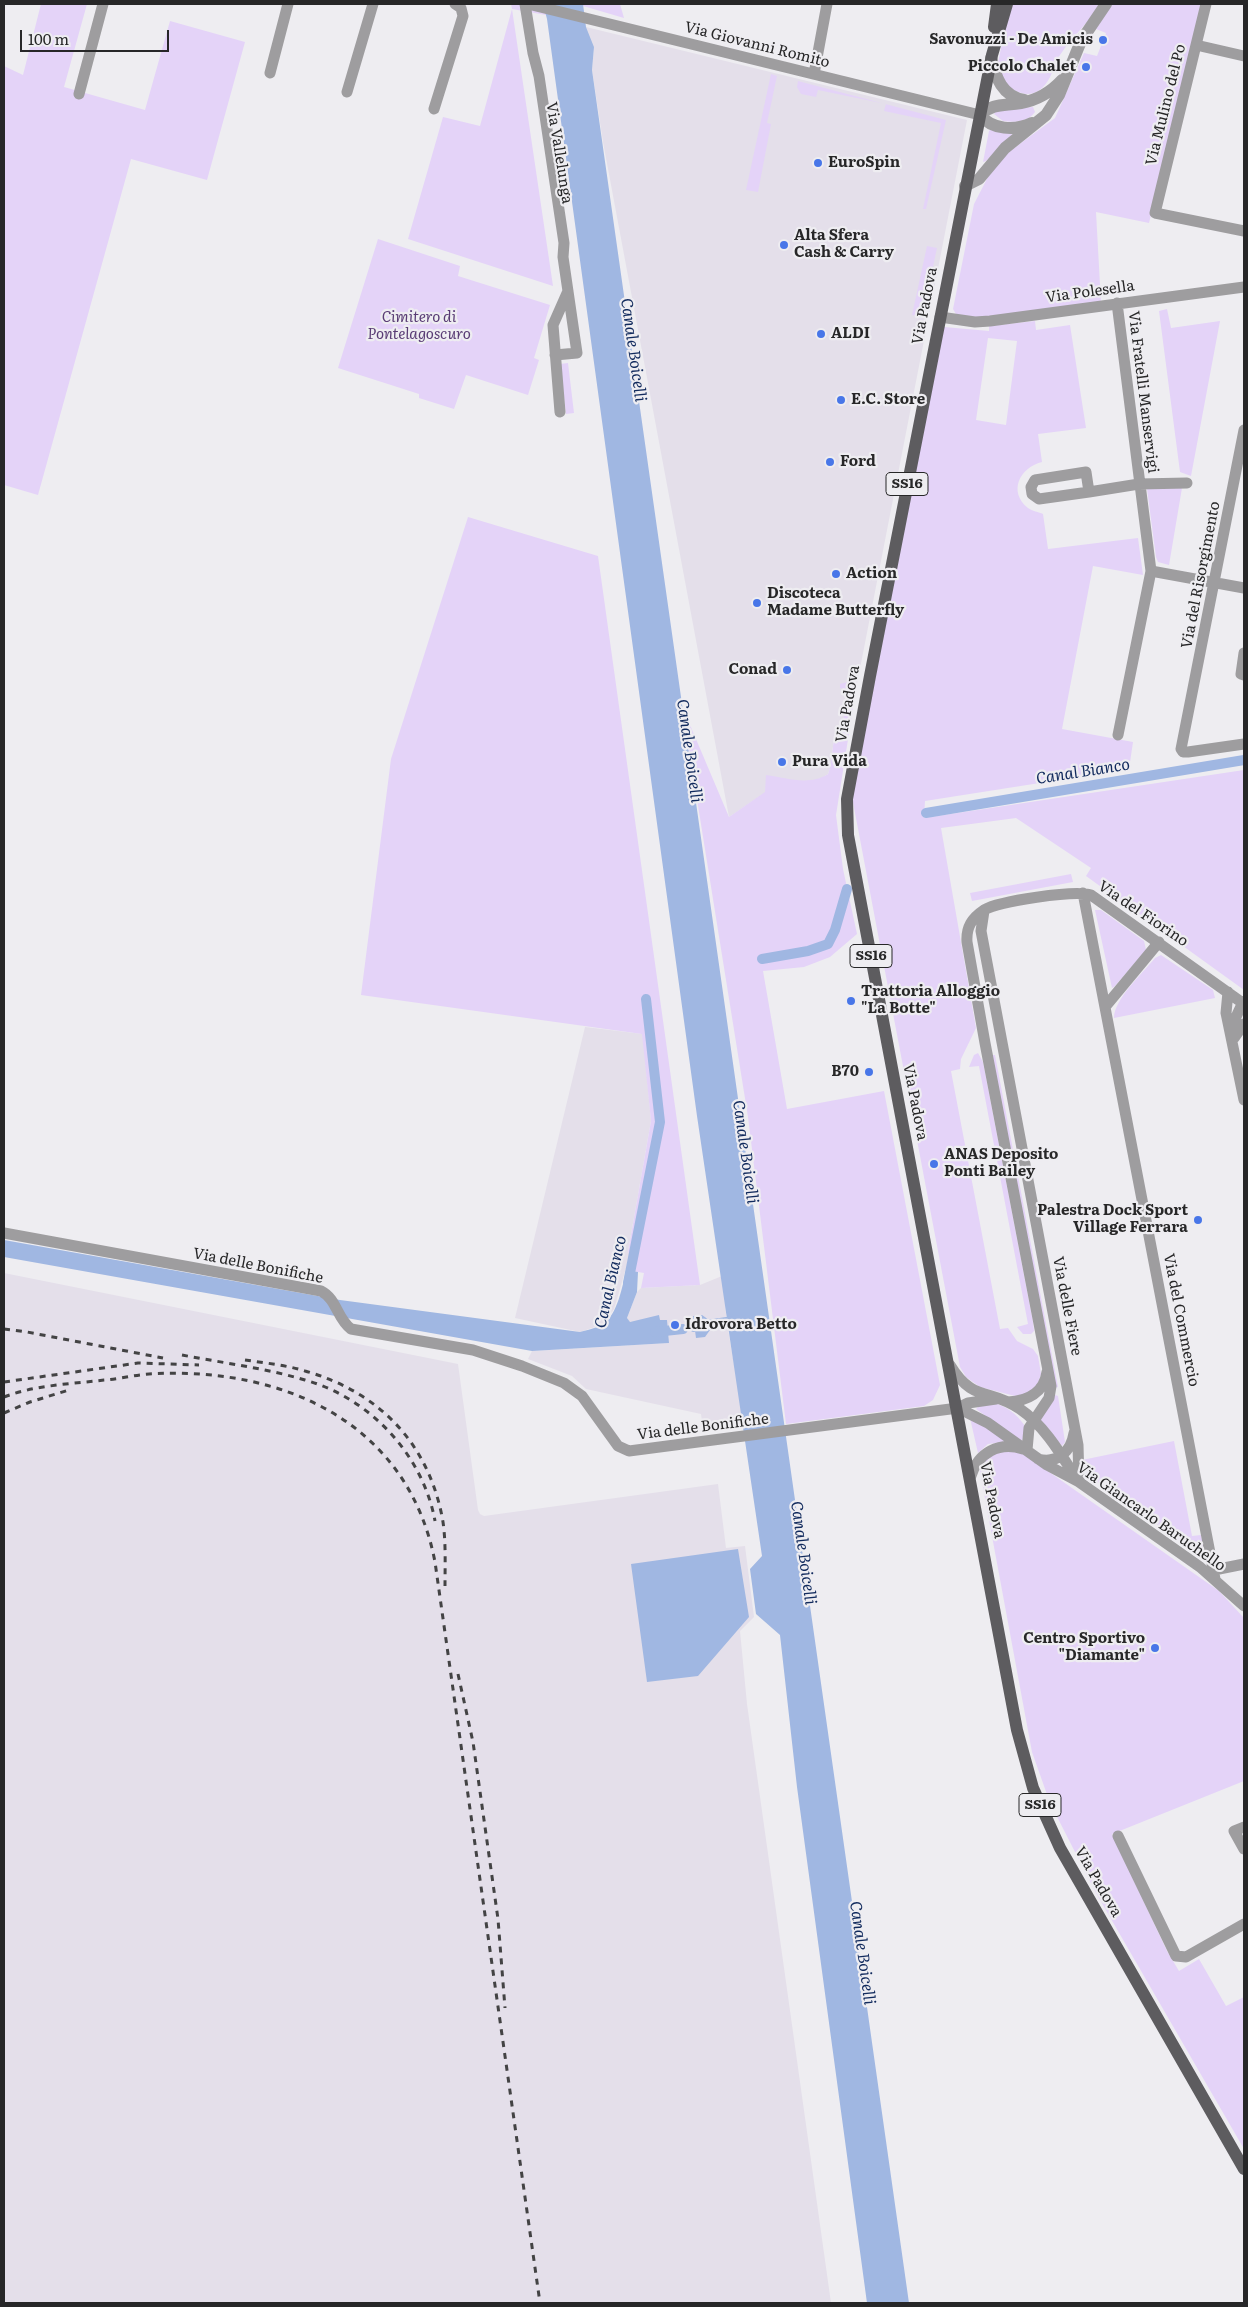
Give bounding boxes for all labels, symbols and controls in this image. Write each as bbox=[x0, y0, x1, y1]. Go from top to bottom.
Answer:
street label: Via Giovanni Romito bbox=[683, 18, 831, 72]
scale bar bbox=[22, 20, 171, 52]
text: 100 m bbox=[28, 27, 69, 50]
place label: Savonuzzi - De Amicis bbox=[929, 31, 1093, 49]
marker: Savonuzzi - De Amicis bbox=[1097, 34, 1109, 46]
street label: Via Mulino del Po bbox=[1142, 42, 1190, 168]
place label: Piccolo Chalet bbox=[968, 58, 1076, 76]
marker: Piccolo Chalet bbox=[1080, 61, 1092, 73]
street label: Via Vallelunga bbox=[542, 101, 576, 205]
place label: EuroSpin bbox=[828, 154, 900, 172]
marker: EuroSpin bbox=[812, 157, 824, 169]
place label: Alta Sfera Cash & Carry bbox=[794, 227, 894, 262]
marker: Alta Sfera Cash & Carry bbox=[778, 239, 790, 251]
street label: Via Padova bbox=[909, 266, 941, 346]
street label: Via Polesella bbox=[1044, 277, 1136, 307]
water label: Canale Boicelli bbox=[616, 297, 650, 403]
park label: Cimitero di Pontelagoscuro bbox=[367, 309, 471, 344]
street label: Via Fratelli Manservigi bbox=[1124, 310, 1162, 474]
place label: ALDI bbox=[831, 325, 870, 343]
marker: ALDI bbox=[815, 328, 827, 340]
place label: E.C. Store bbox=[851, 391, 925, 409]
marker: E.C. Store bbox=[835, 394, 847, 406]
place label: Ford bbox=[840, 453, 876, 471]
marker: Ford bbox=[824, 456, 836, 468]
road number: SS16 bbox=[886, 472, 928, 496]
street label: Via del Risorgimento bbox=[1178, 500, 1224, 650]
place label: Action bbox=[846, 565, 897, 583]
marker: Action bbox=[830, 568, 842, 580]
place label: Discoteca Madame Butterfly bbox=[767, 585, 904, 620]
marker: Discoteca Madame Butterfly bbox=[751, 597, 763, 609]
place label: Conad bbox=[728, 661, 777, 679]
marker: Conad bbox=[781, 664, 793, 676]
street label: Via Padova bbox=[832, 664, 864, 744]
water label: Canale Boicelli bbox=[672, 698, 706, 804]
place label: Pura Vida bbox=[792, 753, 867, 771]
water label: Canal Bianco bbox=[1035, 755, 1131, 789]
marker: Pura Vida bbox=[776, 756, 788, 768]
street label: Via del Fiorino bbox=[1094, 877, 1192, 951]
road number: SS16 bbox=[850, 944, 892, 968]
place label: Trattoria Alloggio "La Botte" bbox=[861, 983, 1000, 1018]
marker: Trattoria Alloggio "La Botte" bbox=[845, 995, 857, 1007]
street label: Via Padova bbox=[899, 1062, 931, 1142]
place label: B70 bbox=[831, 1063, 859, 1081]
marker: B70 bbox=[863, 1066, 875, 1078]
water label: Canale Boicelli bbox=[728, 1099, 762, 1205]
place label: ANAS Deposito Ponti Bailey bbox=[944, 1146, 1058, 1181]
marker: ANAS Deposito Ponti Bailey bbox=[928, 1158, 940, 1170]
place label: Palestra Dock Sport Village Ferrara bbox=[1037, 1202, 1188, 1237]
marker: Palestra Dock Sport Village Ferrara bbox=[1192, 1214, 1204, 1226]
water label: Canal Bianco bbox=[591, 1234, 631, 1330]
street label: Via delle Bonifiche bbox=[191, 1245, 325, 1287]
street label: Via del Commercio bbox=[1159, 1252, 1203, 1388]
street label: Via delle Fiere bbox=[1049, 1255, 1085, 1357]
place label: Idrovora Betto bbox=[685, 1316, 797, 1334]
marker: Idrovora Betto bbox=[669, 1319, 681, 1331]
street label: Via delle Bonifiche bbox=[636, 1410, 770, 1444]
street label: Via Giancarlo Baruchello bbox=[1073, 1459, 1229, 1575]
street label: Via Padova bbox=[976, 1460, 1008, 1540]
water label: Canale Boicelli bbox=[786, 1500, 820, 1606]
place label: Centro Sportivo "Diamante" bbox=[1023, 1630, 1145, 1665]
marker: Centro Sportivo "Diamante" bbox=[1149, 1642, 1161, 1654]
road number: SS16 bbox=[1019, 1794, 1061, 1816]
street label: Via Padova bbox=[1071, 1844, 1125, 1920]
water label: Canale Boicelli bbox=[845, 1900, 879, 2006]

